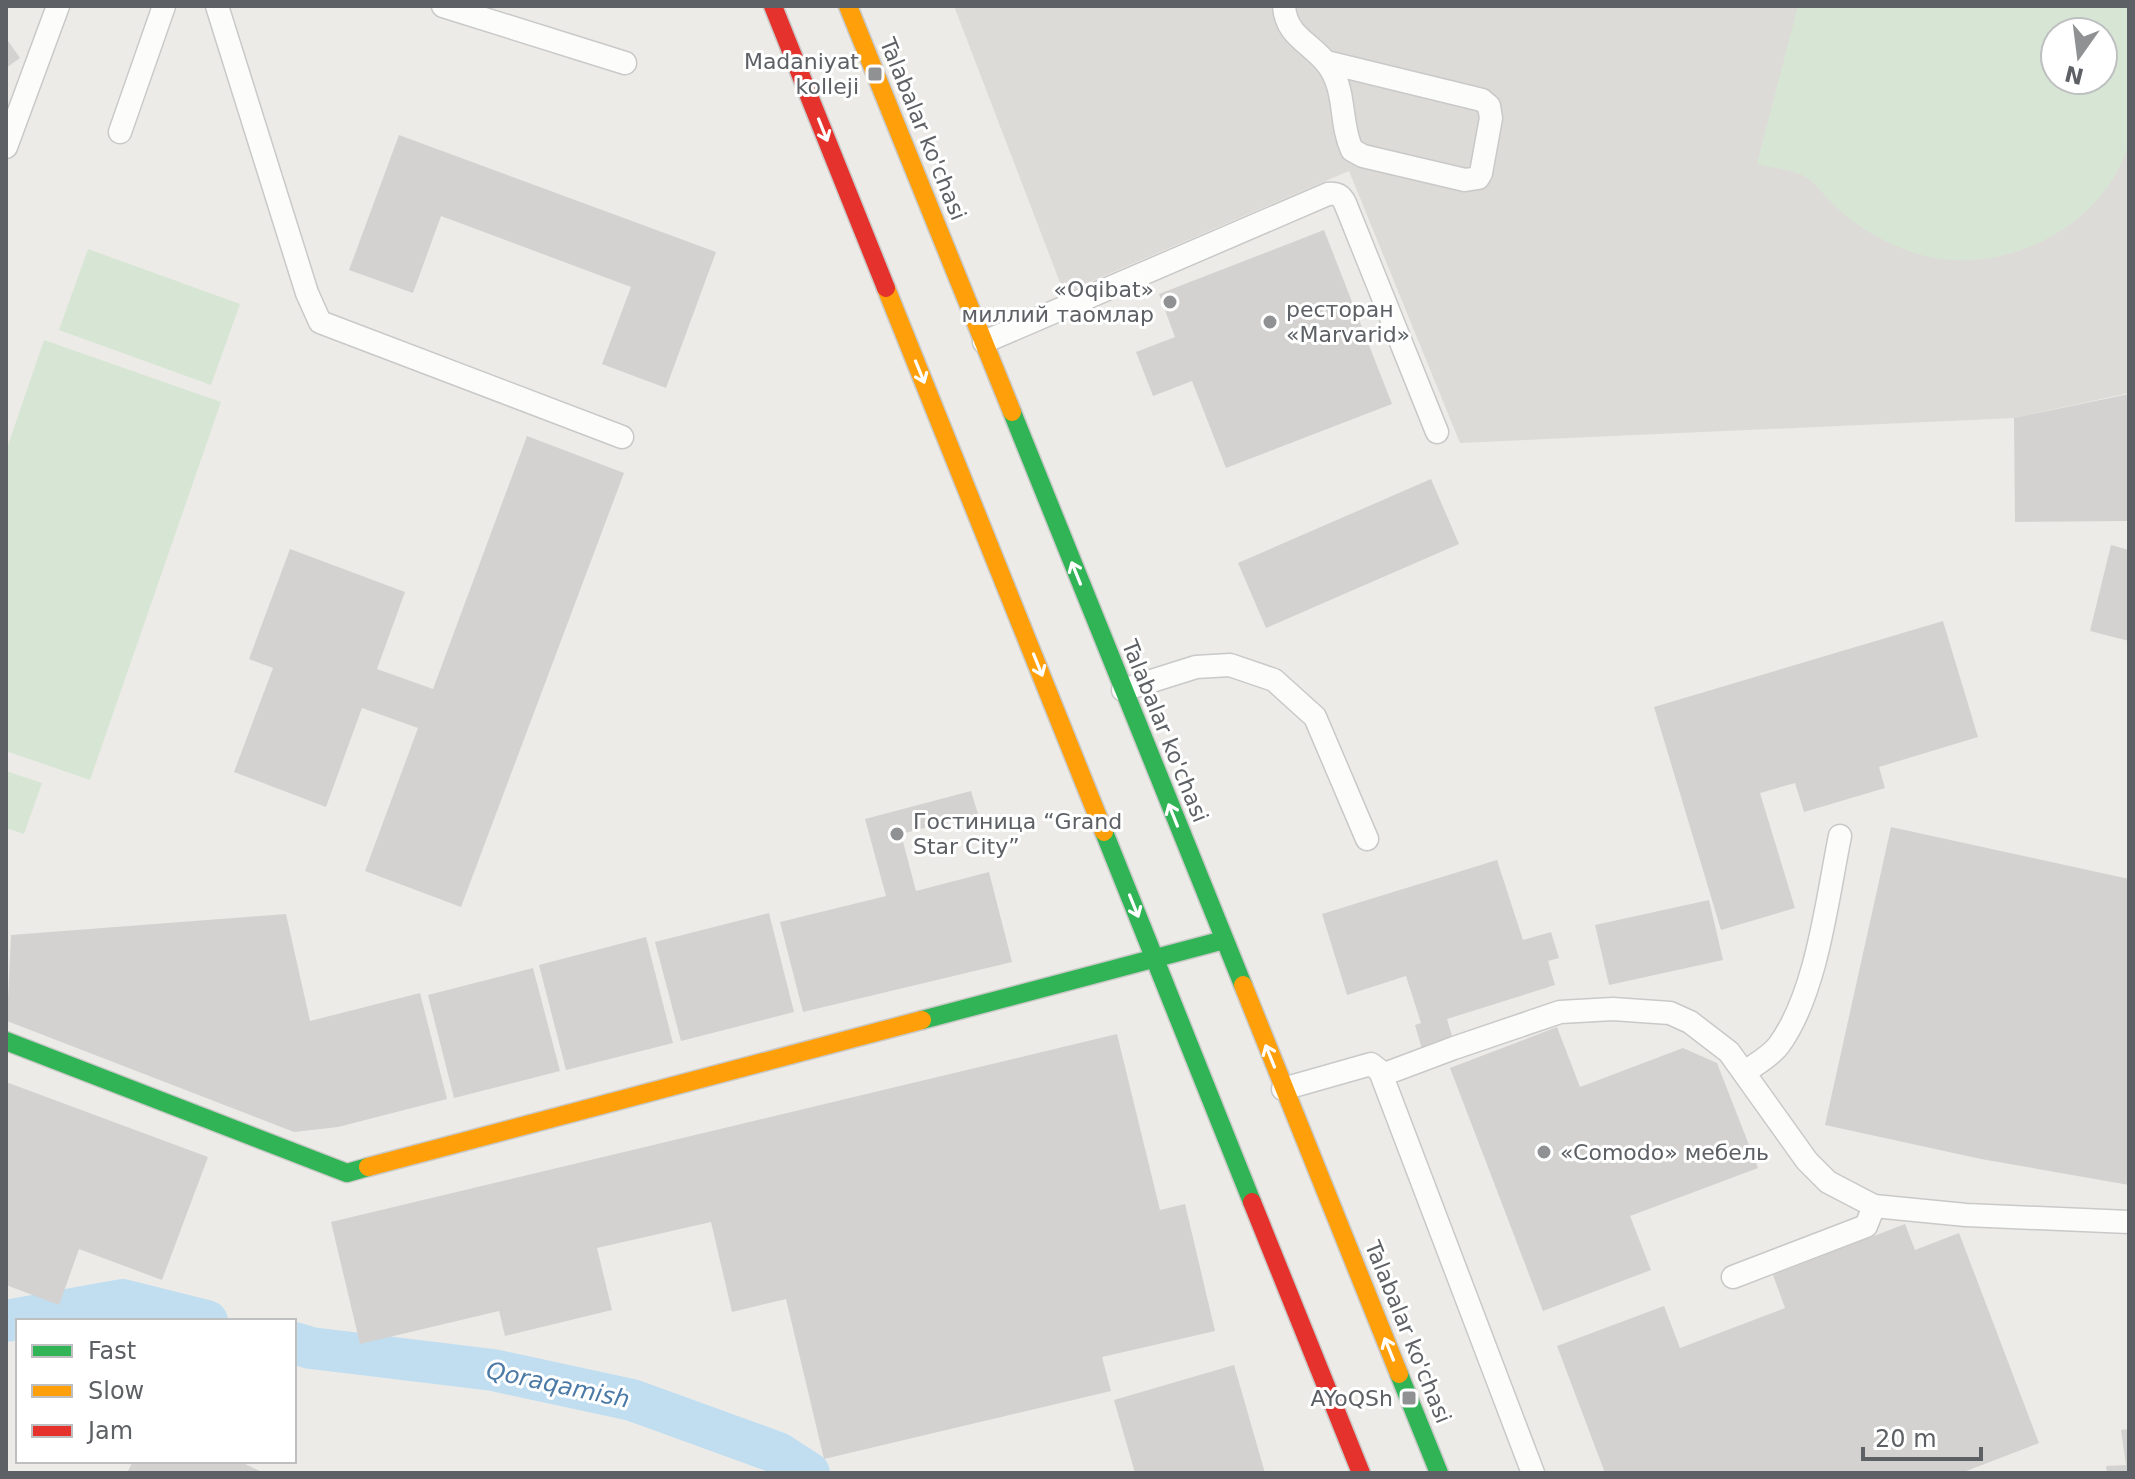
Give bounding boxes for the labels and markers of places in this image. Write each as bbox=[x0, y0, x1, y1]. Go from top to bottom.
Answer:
place label: Madaniyat kolleji bbox=[744, 49, 859, 99]
marker: Madaniyat kolleji bbox=[866, 65, 884, 83]
place label: «Oqibat» миллий таомлар bbox=[962, 277, 1154, 327]
marker: «Oqibat» миллий таомлар bbox=[1161, 293, 1179, 311]
place label: ресторан «Marvarid» bbox=[1286, 297, 1410, 347]
marker: ресторан «Marvarid» bbox=[1261, 313, 1279, 331]
place label: Гостиница “Grand Star City” bbox=[913, 809, 1122, 859]
marker: Гостиница “Grand Star City” bbox=[888, 825, 906, 843]
place label: «Comodo» мебель bbox=[1560, 1140, 1769, 1165]
marker: «Comodo» мебель bbox=[1535, 1143, 1553, 1161]
place label: AYoQSh bbox=[1310, 1386, 1393, 1411]
marker: AYoQSh bbox=[1400, 1389, 1418, 1407]

